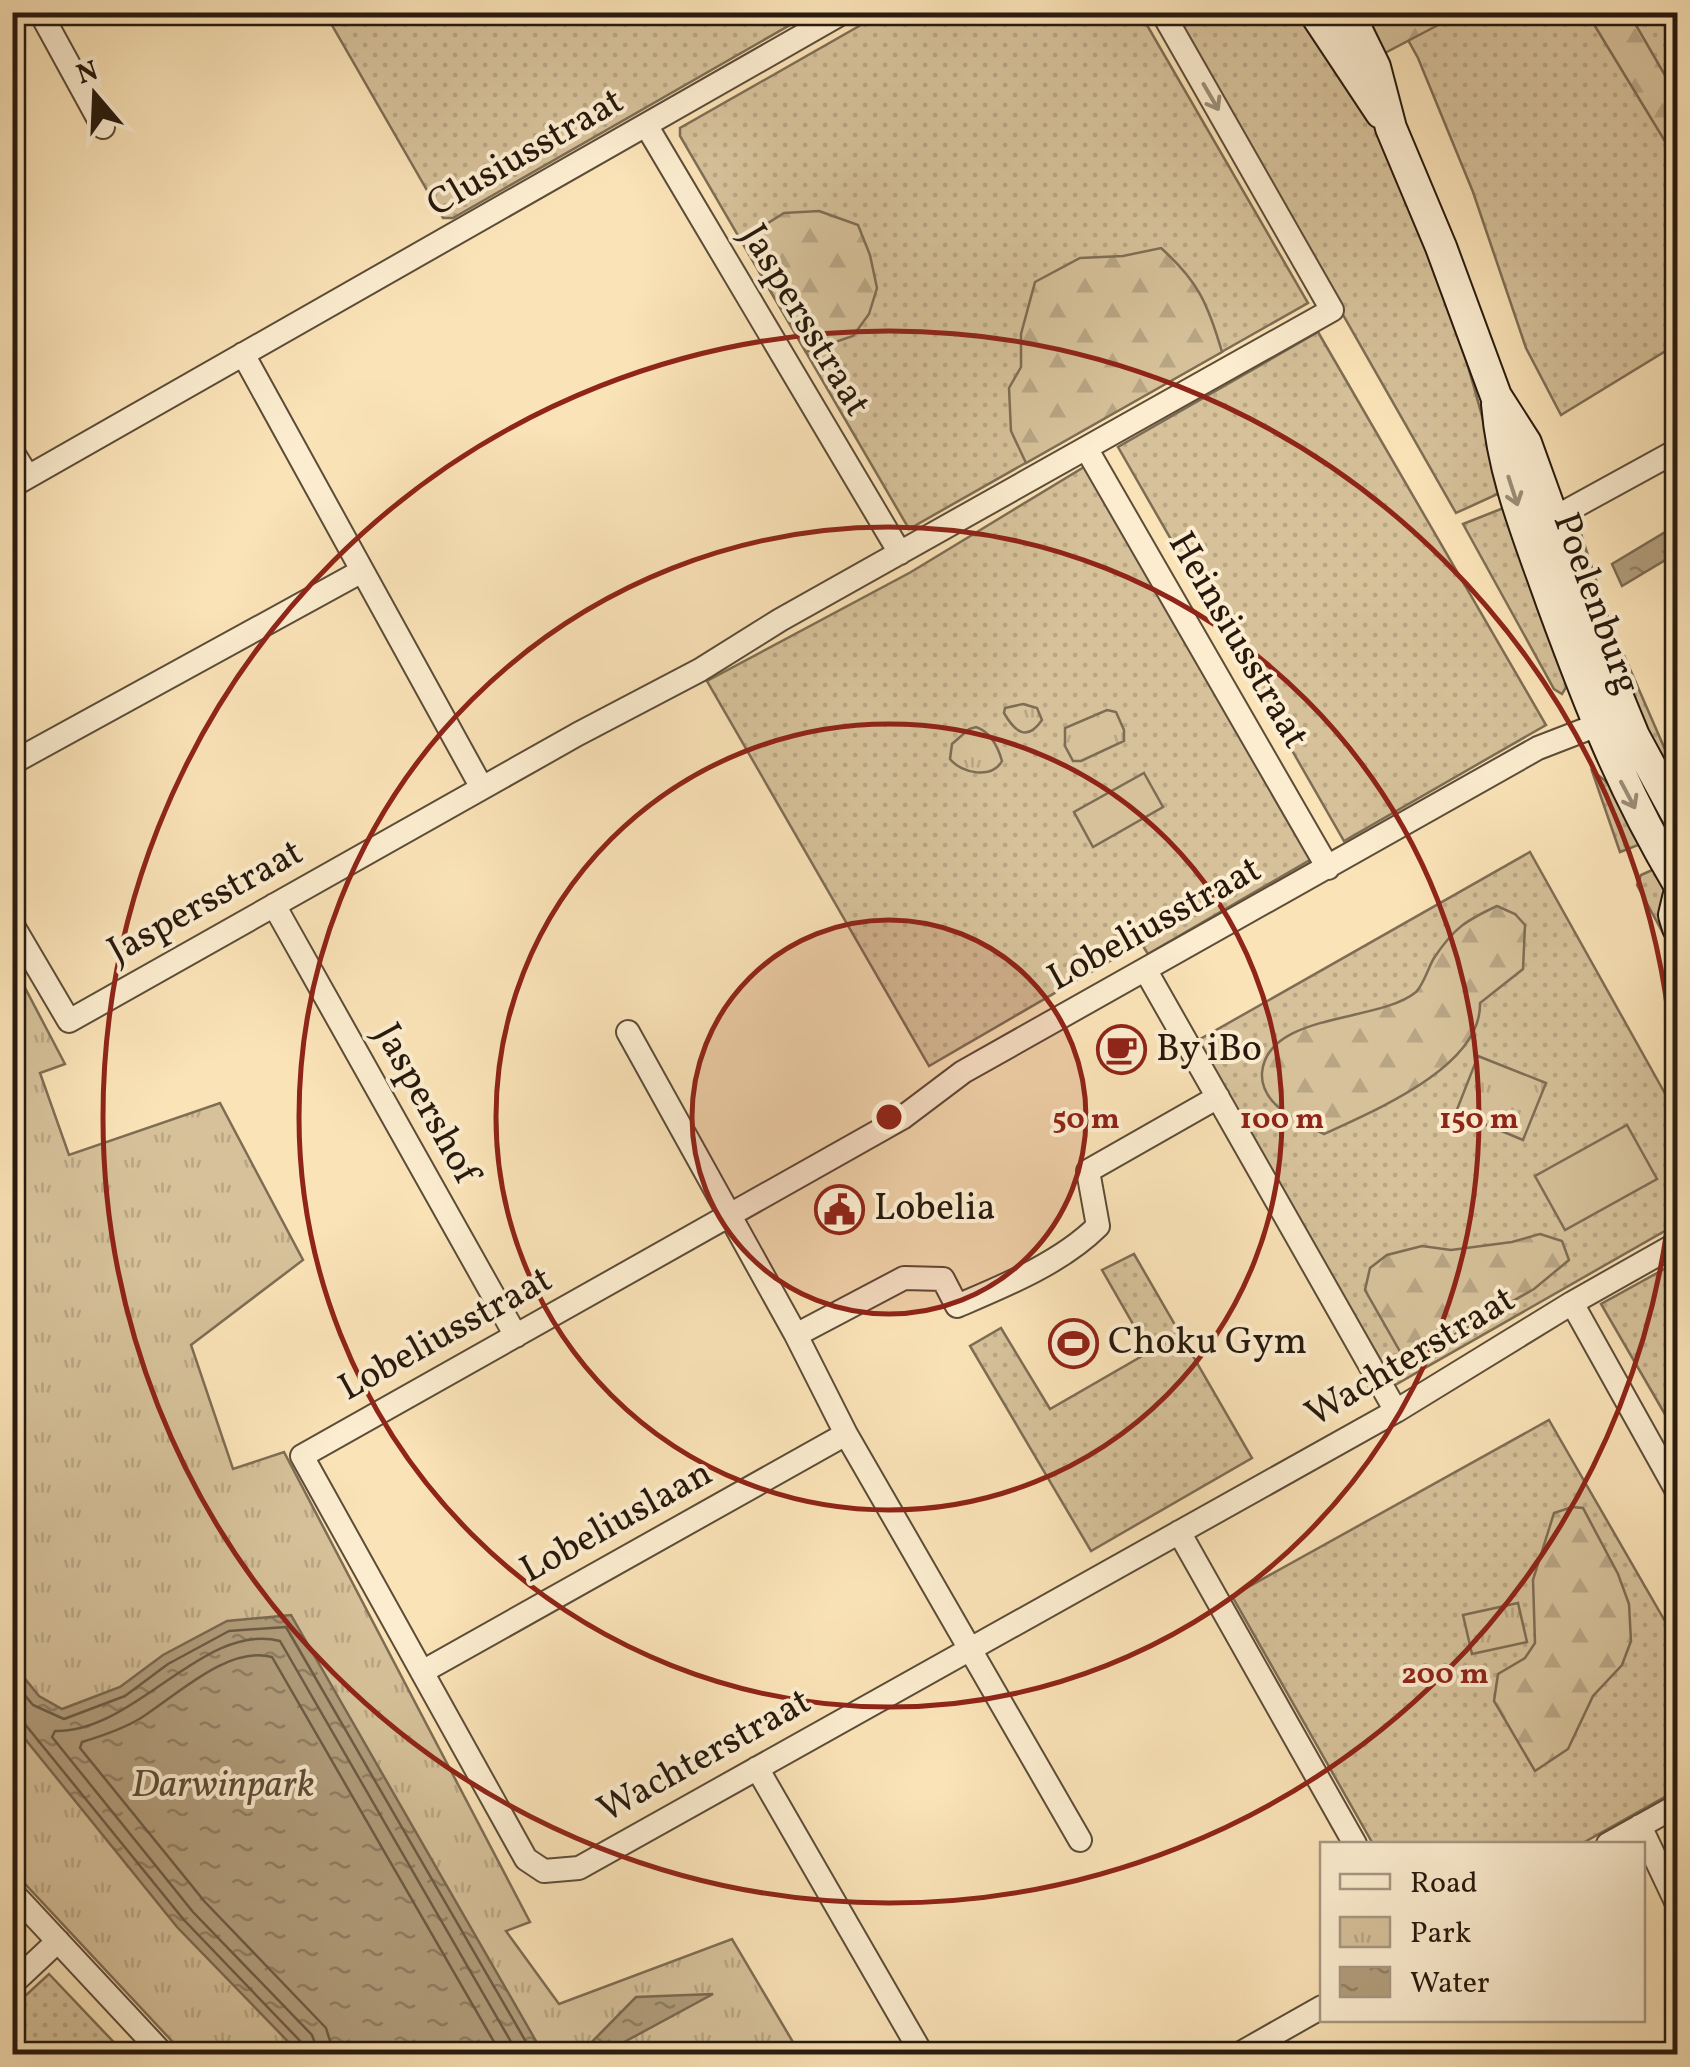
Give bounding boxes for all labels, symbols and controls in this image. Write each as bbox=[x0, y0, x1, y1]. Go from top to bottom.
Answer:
north arrow bbox=[45, 45, 145, 145]
text: N bbox=[72, 52, 104, 95]
street label: Clusiusstraat bbox=[418, 76, 634, 232]
one-way arrow bbox=[1201, 82, 1221, 111]
street label: Jaspersstraat bbox=[726, 215, 882, 427]
one-way arrow bbox=[1506, 475, 1524, 506]
street label: Poelenburg bbox=[1538, 506, 1652, 702]
street label: Heinsiusstraat bbox=[1153, 523, 1321, 759]
one-way arrow bbox=[1619, 779, 1639, 809]
street label: Jaspersstraat bbox=[99, 828, 313, 978]
street label: Lobeliusstraat bbox=[1039, 844, 1271, 1006]
street label: Jaspershof bbox=[359, 1014, 492, 1196]
cafe icon: By iBo bbox=[1095, 1024, 1147, 1076]
place label: By iBo bbox=[1156, 1024, 1262, 1077]
centre of rings bbox=[871, 1099, 907, 1135]
text: 50 m bbox=[1052, 1099, 1120, 1141]
text: 100 m bbox=[1240, 1099, 1324, 1141]
text: 150 m bbox=[1439, 1099, 1519, 1141]
public building icon: Lobelia bbox=[813, 1183, 865, 1235]
place label: Lobelia bbox=[874, 1183, 996, 1236]
street label: Lobeliusstraat bbox=[330, 1254, 562, 1416]
street label: Wachterstraat bbox=[1296, 1274, 1526, 1442]
sports icon: Choku Gym bbox=[1047, 1317, 1099, 1369]
place label: Choku Gym bbox=[1108, 1317, 1307, 1370]
street label: Lobeliuslaan bbox=[511, 1448, 723, 1598]
text: 200 m bbox=[1401, 1654, 1489, 1696]
street label: Wachterstraat bbox=[589, 1677, 821, 1837]
park label: Darwinpark bbox=[131, 1760, 315, 1813]
legend bbox=[1320, 1842, 1645, 2022]
text: Road bbox=[1410, 1863, 1478, 1905]
text: Park bbox=[1410, 1913, 1471, 1955]
text: Water bbox=[1410, 1963, 1490, 2005]

